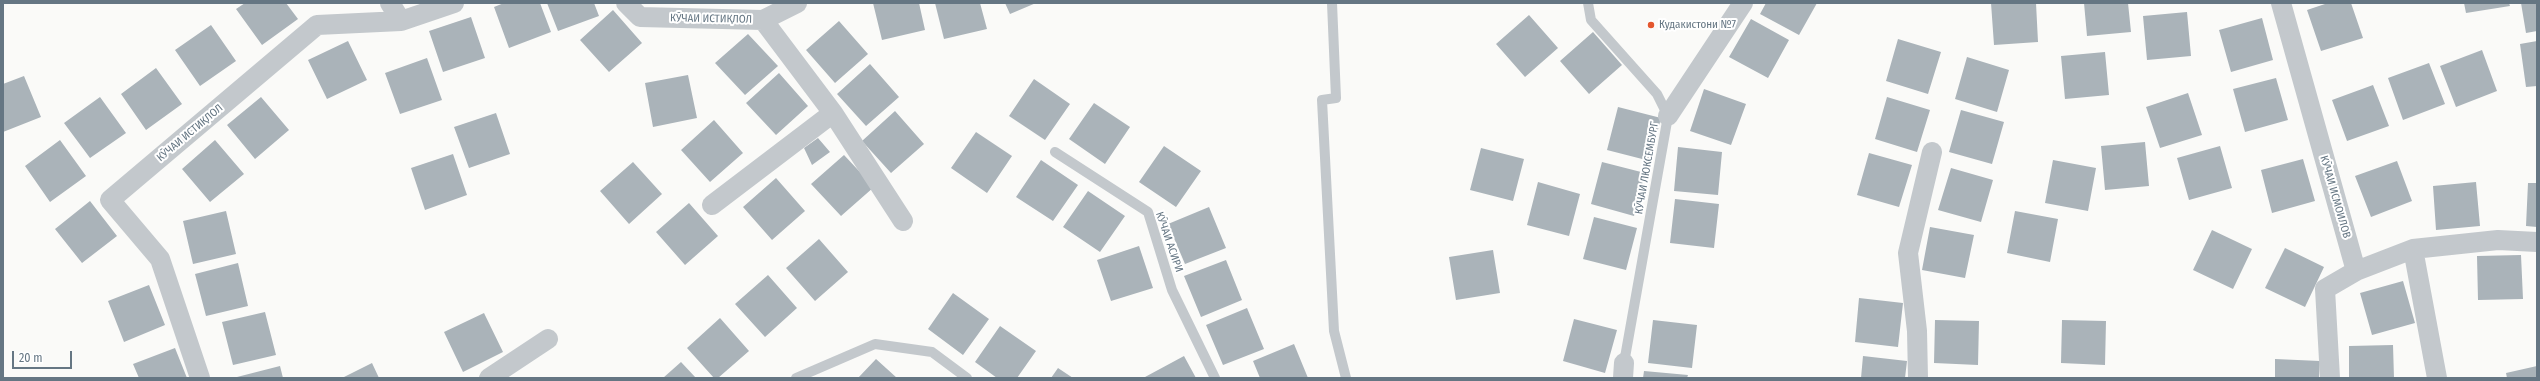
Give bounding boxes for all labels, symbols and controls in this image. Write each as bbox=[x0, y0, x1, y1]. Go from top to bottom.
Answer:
street label: КӮЧАИ ИСТИҚЛОЛ bbox=[670, 12, 752, 26]
place label: Кудакистони №7 bbox=[1659, 18, 1736, 32]
marker: Кудакистони №7 bbox=[1646, 20, 1656, 30]
street label: КӮЧАИ ИСТИҚЛОЛ bbox=[154, 102, 226, 164]
street label: КӮЧАИ ЛЮКСЕМБУРГ bbox=[1632, 121, 1662, 215]
street label: КӮЧАИ ИСМОИЛОВ bbox=[2317, 154, 2353, 240]
street label: КӮЧАИ АСИРИ bbox=[1153, 210, 1185, 274]
scale bar bbox=[14, 343, 74, 369]
text: 20 m bbox=[19, 351, 43, 365]

